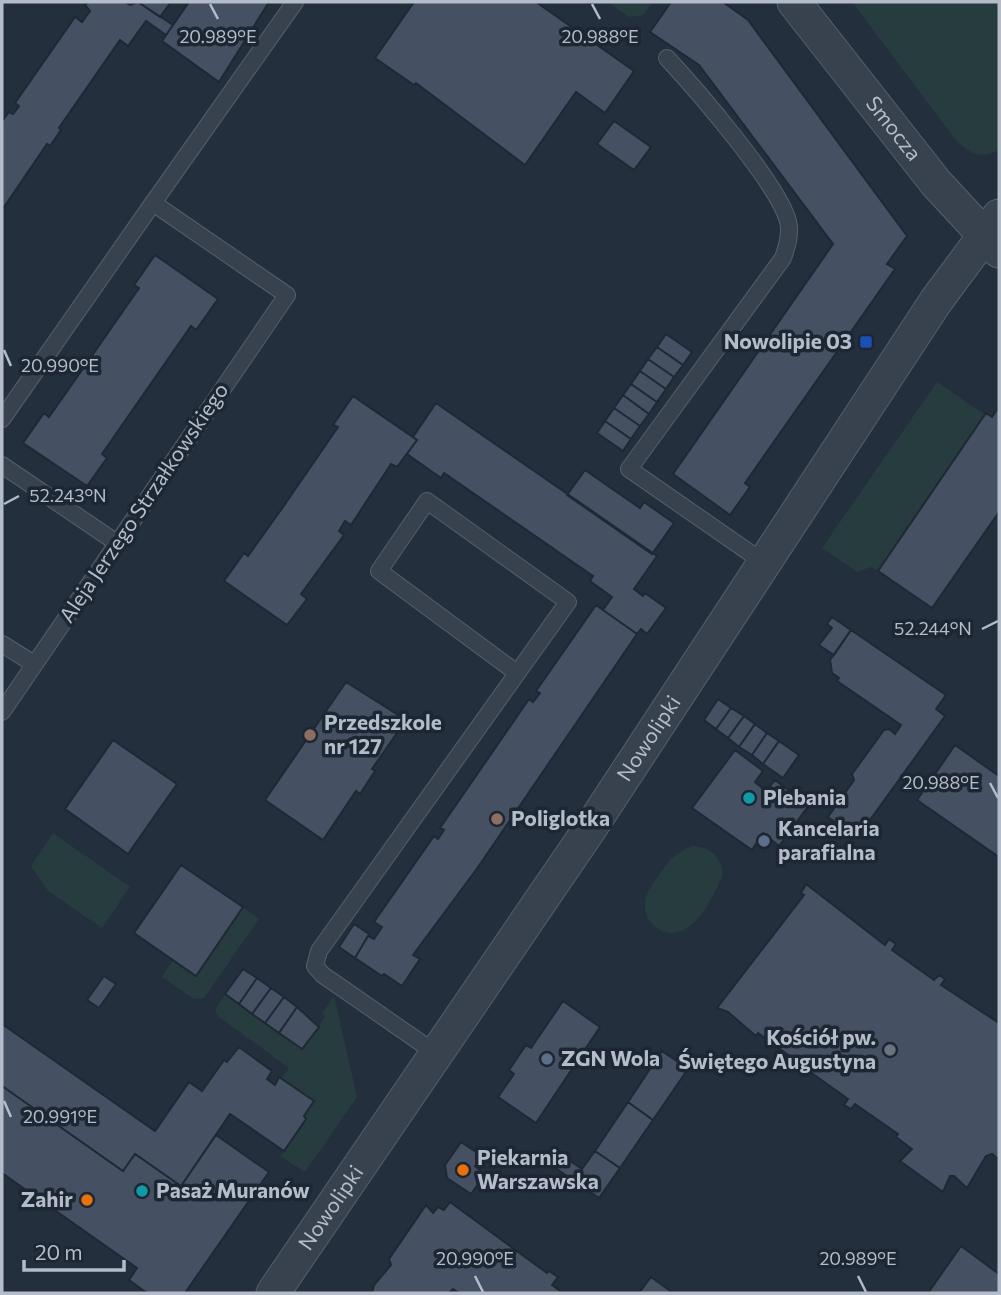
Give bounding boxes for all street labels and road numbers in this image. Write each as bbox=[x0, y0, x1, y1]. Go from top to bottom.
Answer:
street label: Smocza bbox=[862, 91, 928, 165]
street label: Aleja Jerzego Strzałkowskiego bbox=[53, 377, 232, 627]
street label: Nowolipki bbox=[611, 690, 685, 785]
street label: Nowolipki bbox=[292, 1160, 367, 1254]

